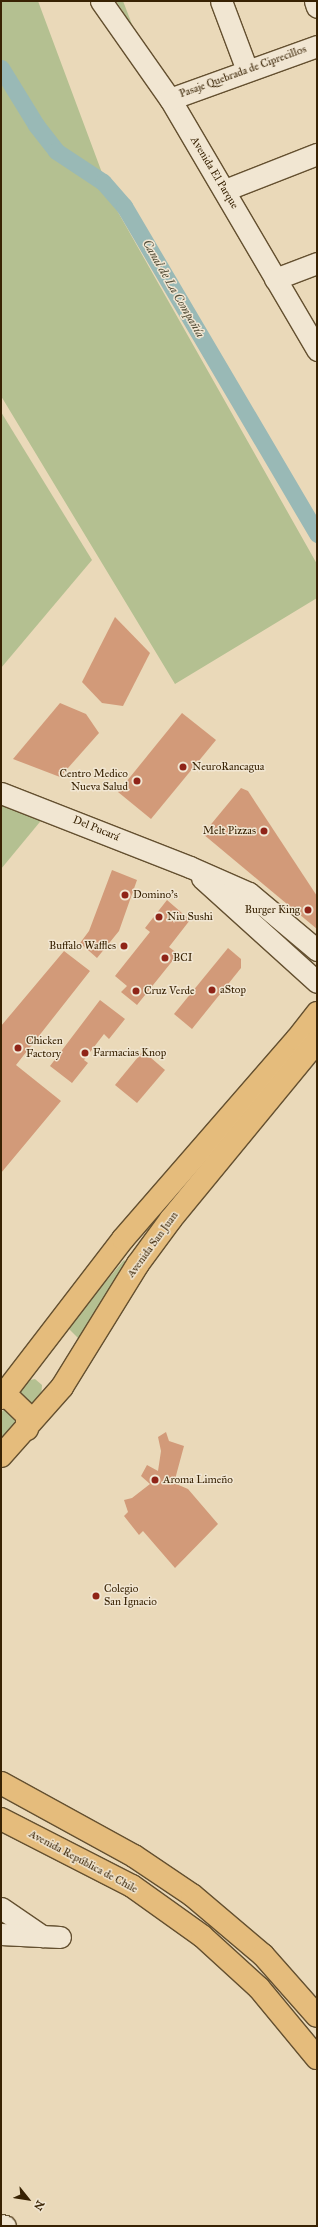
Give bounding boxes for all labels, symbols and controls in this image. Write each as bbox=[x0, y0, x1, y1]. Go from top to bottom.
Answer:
street label: Pasaje Quebrada de Ciprecillos bbox=[178, 43, 308, 101]
street label: Avenida El Parque bbox=[187, 134, 241, 212]
water label: Canal de La Compañía bbox=[139, 237, 207, 341]
place label: NeuroRancagua bbox=[192, 760, 265, 774]
marker: NeuroRancagua bbox=[177, 761, 189, 773]
place label: Centro Medico Nueva Salud bbox=[59, 768, 128, 794]
marker: Centro Medico Nueva Salud bbox=[131, 775, 143, 787]
street label: Del Pucará bbox=[71, 814, 121, 844]
place label: Melt Pizzas bbox=[203, 824, 256, 838]
marker: Melt Pizzas bbox=[259, 826, 269, 836]
place label: Domino's bbox=[133, 888, 178, 902]
marker: Domino's bbox=[120, 890, 130, 900]
place label: Burger King bbox=[245, 903, 300, 917]
marker: Burger King bbox=[303, 905, 313, 915]
place label: Niu Sushi bbox=[167, 910, 213, 924]
marker: Niu Sushi bbox=[154, 912, 164, 922]
place label: Buffalo Waffles bbox=[49, 939, 116, 953]
marker: Buffalo Waffles bbox=[119, 941, 129, 951]
place label: BCI bbox=[173, 951, 192, 965]
marker: BCI bbox=[160, 953, 170, 963]
place label: aStop bbox=[220, 983, 246, 997]
place label: Cruz Verde bbox=[144, 984, 195, 998]
marker: aStop bbox=[207, 985, 217, 995]
marker: Cruz Verde bbox=[131, 986, 141, 996]
place label: Chicken Factory bbox=[26, 1035, 63, 1061]
marker: Chicken Factory bbox=[13, 1043, 23, 1053]
place label: Farmacias Knop bbox=[93, 1046, 166, 1060]
marker: Farmacias Knop bbox=[80, 1048, 90, 1058]
street label: Avenida San Juan bbox=[125, 1210, 181, 1280]
place label: Aroma Limeño bbox=[163, 1473, 233, 1487]
marker: Aroma Limeño bbox=[150, 1475, 160, 1485]
place label: Colegio San Ignacio bbox=[104, 1583, 157, 1609]
marker: Colegio San Ignacio bbox=[91, 1591, 101, 1601]
street label: Avenida República de Chile bbox=[26, 1828, 140, 1896]
north arrow bbox=[8, 2179, 48, 2219]
text: N bbox=[31, 2198, 47, 2213]

